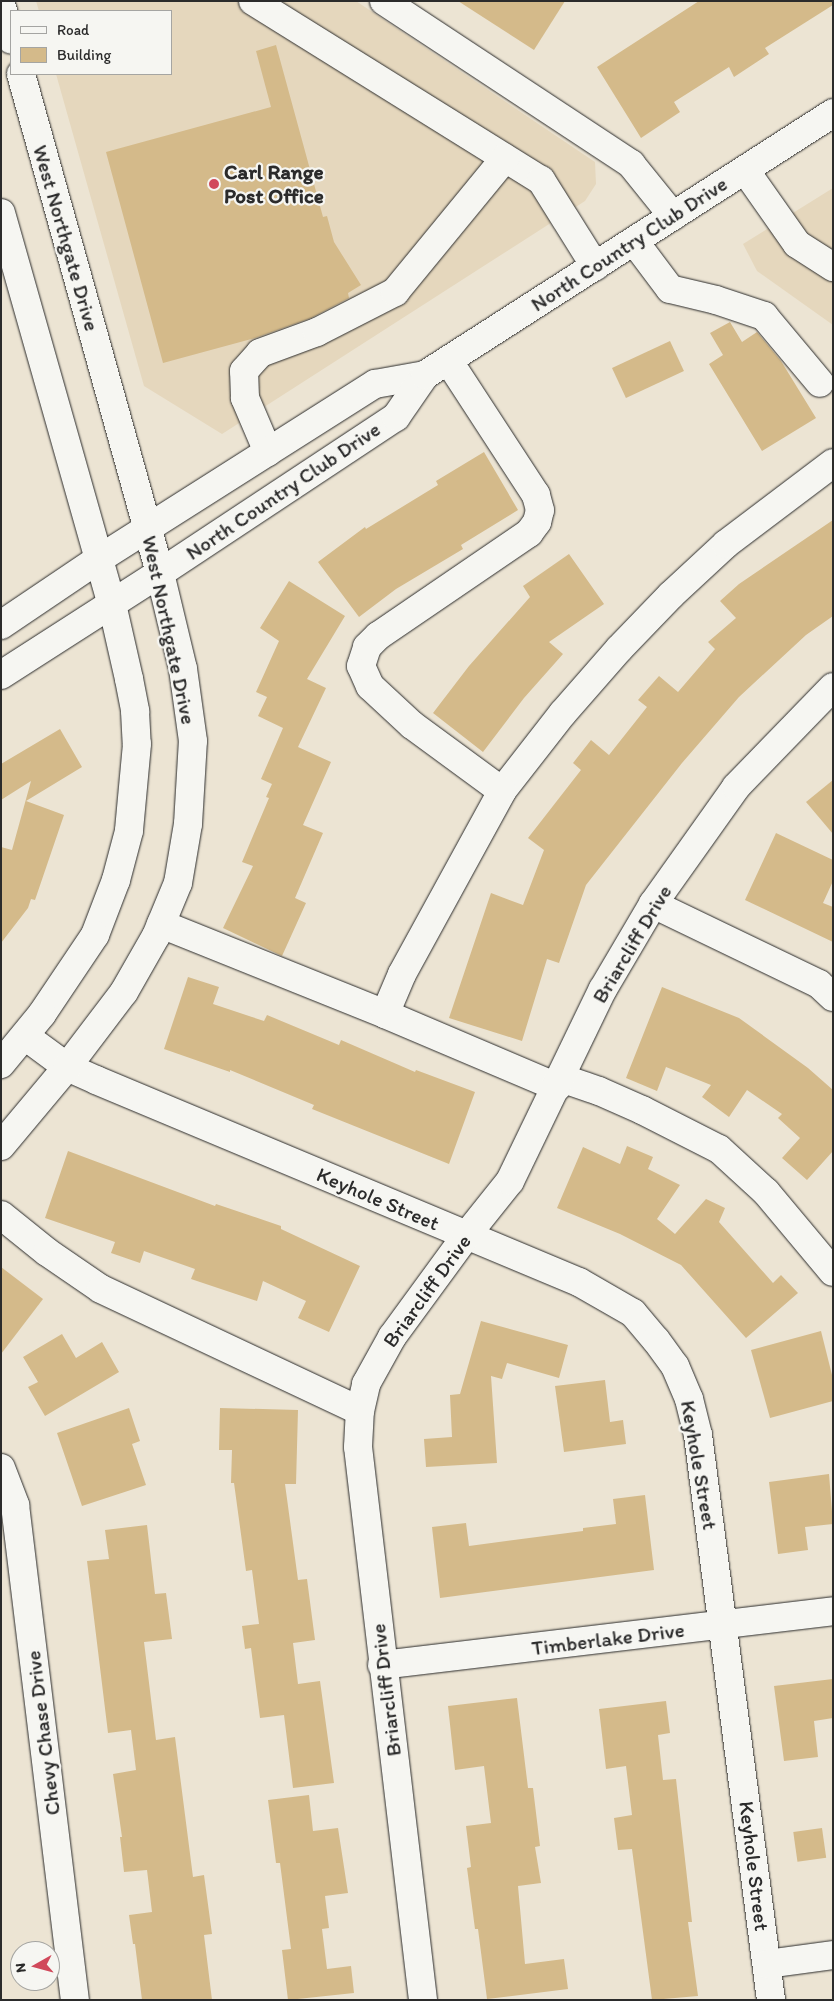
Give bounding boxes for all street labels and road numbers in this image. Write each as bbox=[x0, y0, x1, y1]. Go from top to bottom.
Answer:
street label: West Northgate Drive bbox=[27, 142, 105, 334]
street label: North Country Club Drive bbox=[526, 171, 732, 317]
street label: North Country Club Drive bbox=[181, 416, 385, 566]
street label: West Northgate Drive bbox=[137, 533, 201, 727]
street label: Briarcliff Drive bbox=[587, 880, 677, 1008]
street label: Keyhole Street bbox=[313, 1162, 443, 1236]
street label: Briarcliff Drive bbox=[377, 1229, 477, 1353]
street label: Keyhole Street bbox=[675, 1398, 723, 1532]
street label: Timberlake Drive bbox=[530, 1617, 686, 1661]
street label: Briarcliff Drive bbox=[365, 1622, 407, 1758]
street label: Chevy Chase Drive bbox=[20, 1649, 66, 1817]
street label: Keyhole Street bbox=[734, 1800, 774, 1932]

